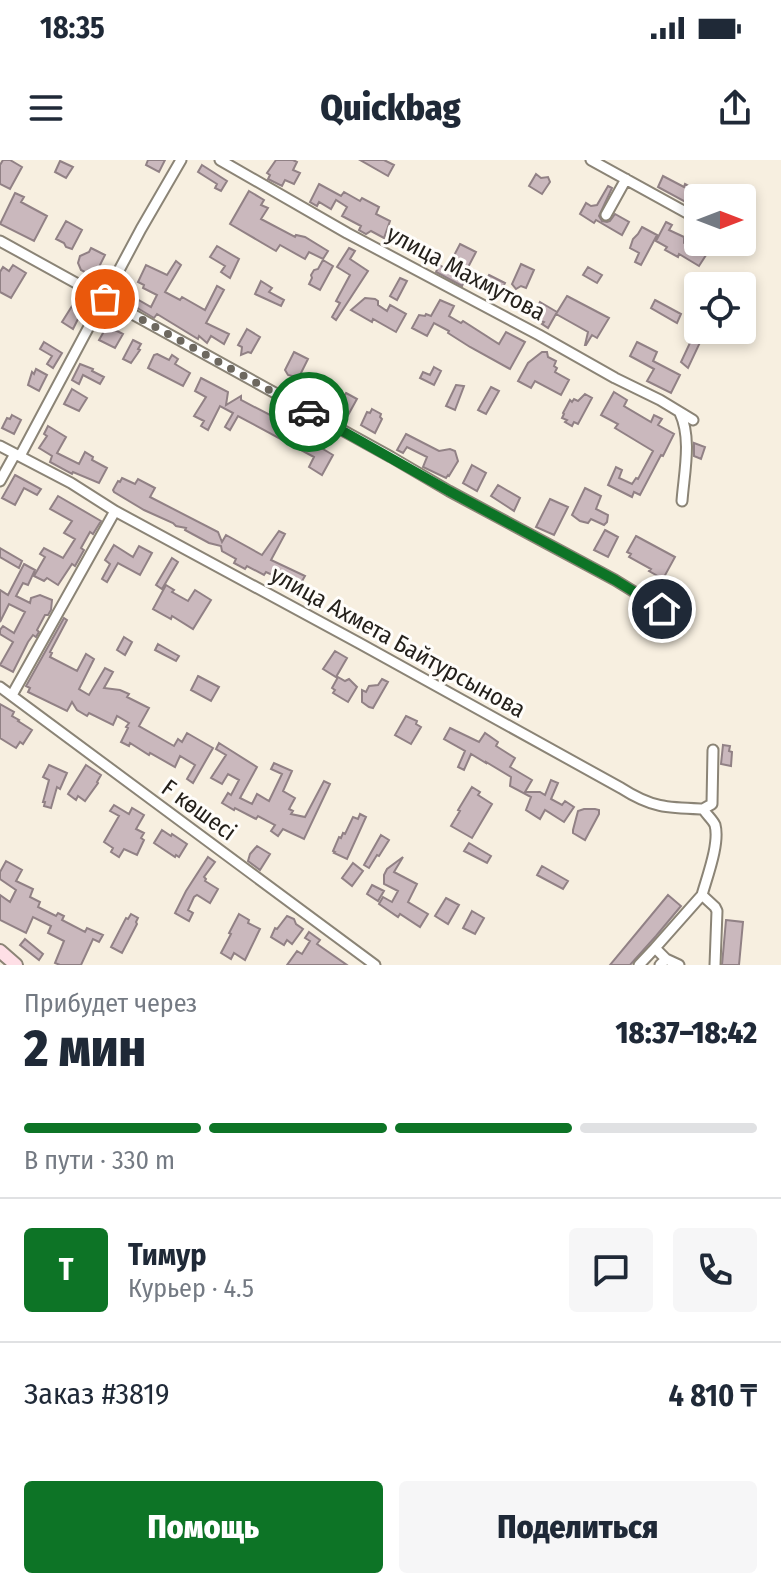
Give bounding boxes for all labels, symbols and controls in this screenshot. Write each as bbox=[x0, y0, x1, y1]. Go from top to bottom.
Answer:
text: 18:35 bbox=[40, 10, 105, 46]
icon: menu bbox=[24, 86, 68, 130]
text: Quickbag bbox=[320, 86, 461, 130]
icon: share bbox=[713, 86, 757, 130]
north arrow bbox=[684, 184, 756, 256]
map controls bbox=[684, 184, 756, 344]
street label: улица Махмутова bbox=[382, 219, 550, 327]
pin bbox=[71, 265, 139, 333]
button: locate bbox=[684, 272, 756, 344]
icon: bag bbox=[83, 277, 127, 321]
courier bbox=[269, 372, 349, 452]
icon: car bbox=[287, 390, 331, 434]
street label: улица Ахмета Байтурсынова bbox=[266, 560, 530, 724]
pin bbox=[628, 575, 696, 643]
icon: home bbox=[640, 587, 684, 631]
street label: F көшесі bbox=[156, 774, 242, 846]
text: Прибудет через bbox=[24, 988, 197, 1019]
text: 18:37–18:42 bbox=[616, 1015, 757, 1051]
text: 2 мин bbox=[24, 1017, 146, 1080]
text: В пути · 330 m bbox=[24, 1145, 175, 1176]
button: chat bbox=[569, 1228, 653, 1312]
button: phone bbox=[673, 1228, 757, 1312]
text: Тимур bbox=[128, 1237, 207, 1273]
text: Т bbox=[59, 1252, 73, 1288]
text: Курьер · 4.5 bbox=[128, 1273, 254, 1304]
text: Заказ #3819 bbox=[24, 1376, 170, 1412]
text: 4 810 ₸ bbox=[669, 1378, 757, 1414]
button: Помощь bbox=[24, 1481, 383, 1573]
button: Поделиться bbox=[399, 1481, 757, 1573]

